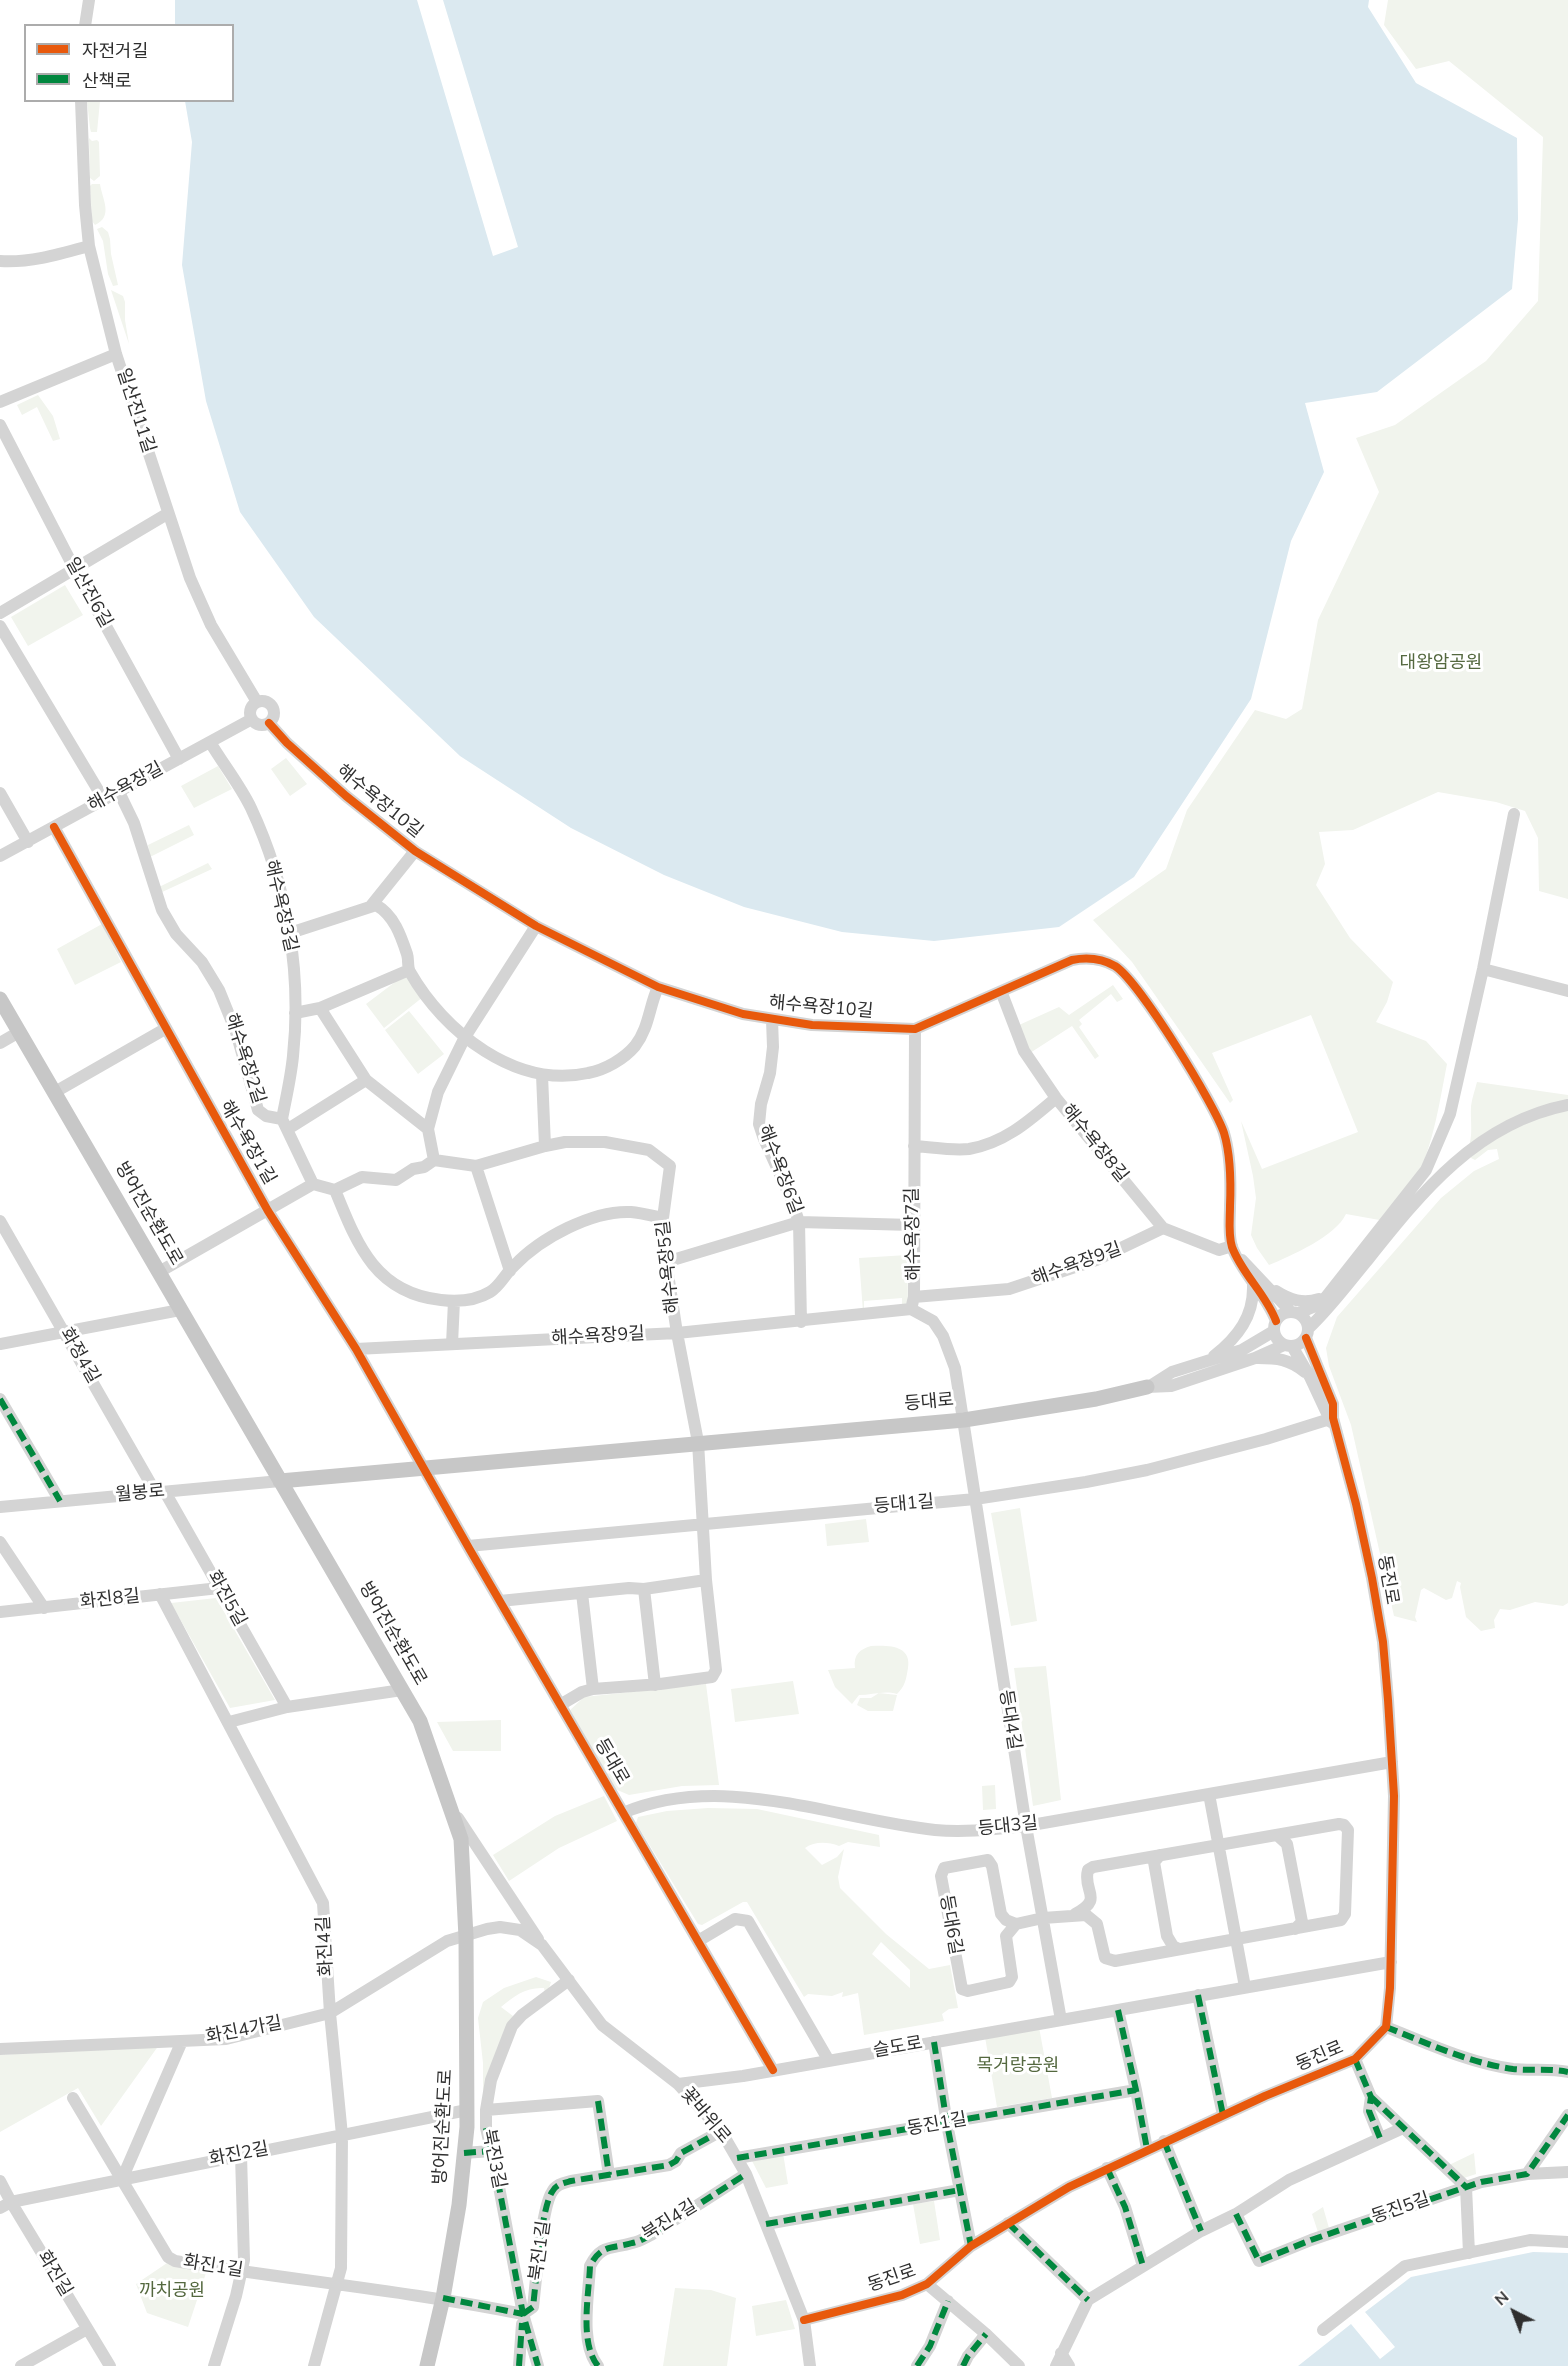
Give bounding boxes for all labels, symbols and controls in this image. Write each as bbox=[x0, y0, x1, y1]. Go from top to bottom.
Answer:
legend bbox=[24, 24, 234, 102]
text: 자전거길 bbox=[82, 39, 148, 63]
text: 산책로 bbox=[82, 69, 132, 93]
street label: 일산진11길 bbox=[111, 366, 159, 456]
street label: 일산진6길 bbox=[60, 554, 116, 632]
park label: 대왕암공원 bbox=[1400, 653, 1482, 675]
street label: 해수욕장길 bbox=[85, 758, 167, 818]
street label: 해수욕장10길 bbox=[332, 761, 426, 843]
street label: 해수욕장3길 bbox=[259, 858, 301, 954]
street label: 해수욕장10길 bbox=[768, 993, 874, 1023]
street label: 해수욕장2길 bbox=[219, 1011, 269, 1107]
street label: 해수욕장1길 bbox=[214, 1097, 280, 1189]
street label: 해수욕장8길 bbox=[1056, 1101, 1132, 1187]
street label: 해수욕장6길 bbox=[752, 1122, 806, 1218]
street label: 방어진순환도로 bbox=[110, 1158, 186, 1270]
street label: 해수욕장7길 bbox=[902, 1187, 926, 1281]
street label: 해수욕장5길 bbox=[653, 1219, 685, 1315]
street label: 해수욕장9길 bbox=[1029, 1239, 1125, 1291]
street label: 화정4길 bbox=[55, 1324, 103, 1388]
street label: 해수욕장9길 bbox=[551, 1324, 645, 1350]
street label: 등대로 bbox=[903, 1390, 955, 1416]
street label: 월봉로 bbox=[114, 1481, 166, 1507]
street label: 등대1길 bbox=[873, 1492, 935, 1518]
street label: 동진로 bbox=[1372, 1554, 1402, 1606]
street label: 화진5길 bbox=[202, 1567, 250, 1631]
street label: 방어진순환도로 bbox=[354, 1578, 430, 1690]
street label: 화진8길 bbox=[79, 1586, 141, 1614]
street label: 등대4길 bbox=[994, 1688, 1024, 1752]
street label: 등대로 bbox=[589, 1735, 633, 1789]
street label: 등대3길 bbox=[977, 1813, 1039, 1841]
street label: 등대6길 bbox=[934, 1893, 966, 1957]
street label: 화진4길 bbox=[314, 1915, 338, 1977]
street label: 화진4가길 bbox=[204, 2013, 284, 2049]
street label: 슬도로 bbox=[872, 2033, 924, 2063]
street label: 동진로 bbox=[1293, 2037, 1347, 2077]
park label: 목거랑공원 bbox=[977, 2056, 1059, 2078]
street label: 방어진순환도로 bbox=[430, 2069, 458, 2185]
street label: 꽃바위로 bbox=[675, 2084, 735, 2148]
street label: 동진1길 bbox=[905, 2109, 969, 2141]
street label: 북진3길 bbox=[477, 2127, 509, 2191]
street label: 화진2길 bbox=[207, 2139, 271, 2171]
street label: 동진5길 bbox=[1369, 2189, 1433, 2229]
street label: 북진4길 bbox=[639, 2196, 701, 2246]
street label: 북진1길 bbox=[526, 2220, 556, 2282]
street label: 화진길 bbox=[32, 2247, 76, 2301]
street label: 화진1길 bbox=[181, 2252, 245, 2282]
street label: 동진로 bbox=[865, 2261, 919, 2297]
park label: 까치공원 bbox=[139, 2281, 205, 2303]
north arrow bbox=[1484, 2282, 1544, 2342]
text: N bbox=[1490, 2286, 1514, 2311]

